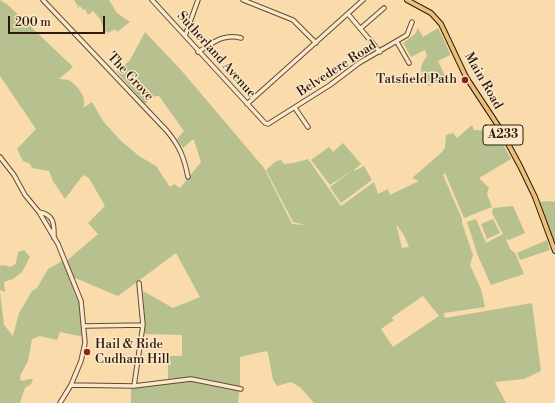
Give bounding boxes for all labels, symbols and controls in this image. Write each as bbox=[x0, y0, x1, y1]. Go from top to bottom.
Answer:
scale bar bbox=[10, 8, 107, 34]
street label: Sutherland Avenue bbox=[173, 9, 259, 101]
text: 200 m bbox=[15, 15, 51, 30]
street label: Belvedere Road bbox=[294, 38, 380, 100]
street label: The Grove bbox=[104, 49, 156, 105]
street label: Main Road bbox=[461, 50, 505, 112]
place label: Tatsfield Path bbox=[376, 72, 457, 88]
marker: Tatsfield Path bbox=[460, 75, 470, 85]
road number: A233 bbox=[483, 125, 523, 145]
place label: Hail & Ride Cudham Hill bbox=[95, 337, 170, 368]
marker: Hail & Ride Cudham Hill bbox=[82, 347, 92, 357]

